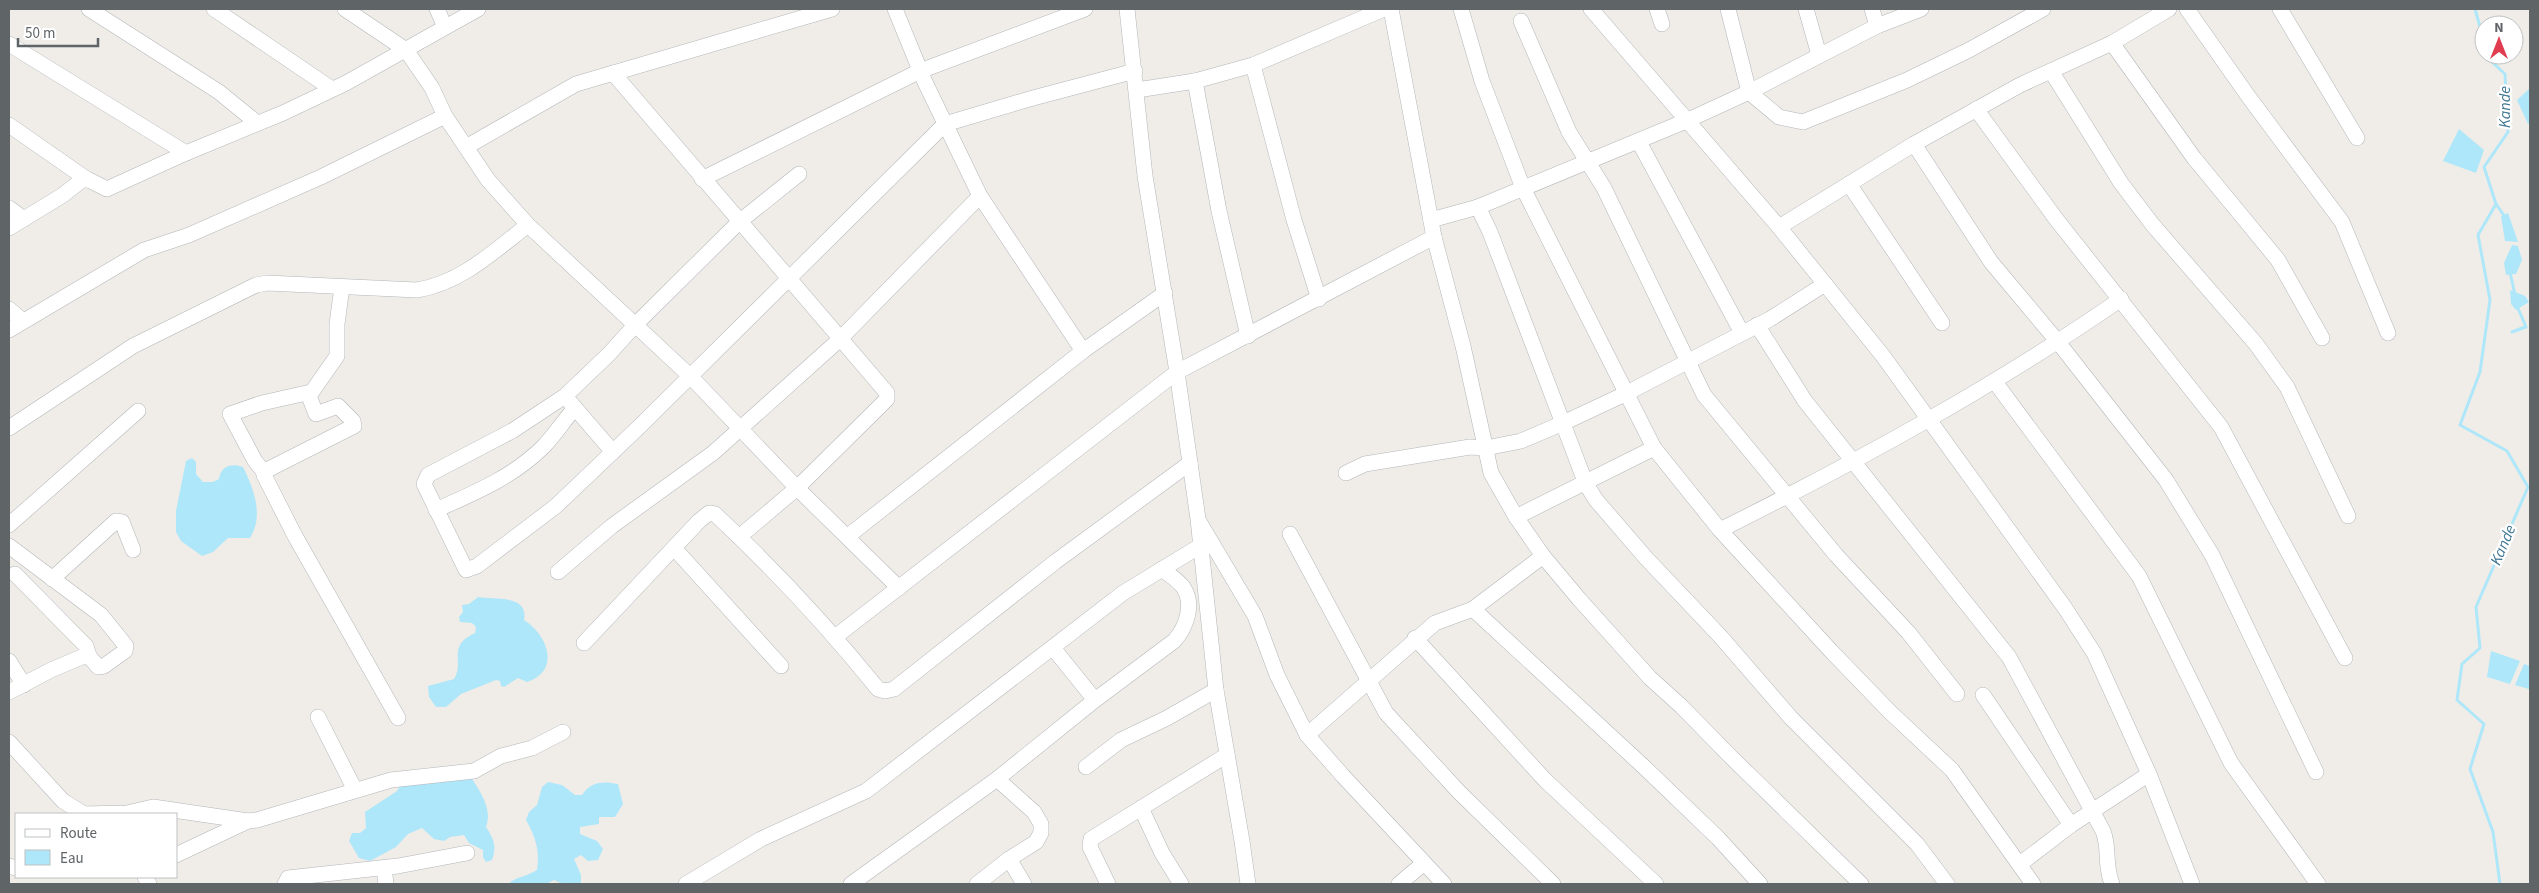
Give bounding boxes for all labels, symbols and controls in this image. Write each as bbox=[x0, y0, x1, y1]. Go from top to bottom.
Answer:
scale bar bbox=[18, 15, 98, 47]
north arrow bbox=[2474, 15, 2524, 65]
text: N bbox=[2494, 18, 2504, 38]
text: 50 m bbox=[25, 23, 55, 44]
water label: Kande bbox=[2494, 86, 2516, 128]
water label: Kande bbox=[2485, 521, 2521, 569]
legend bbox=[15, 813, 178, 878]
text: Route bbox=[60, 823, 97, 844]
text: Eau bbox=[60, 848, 84, 869]

